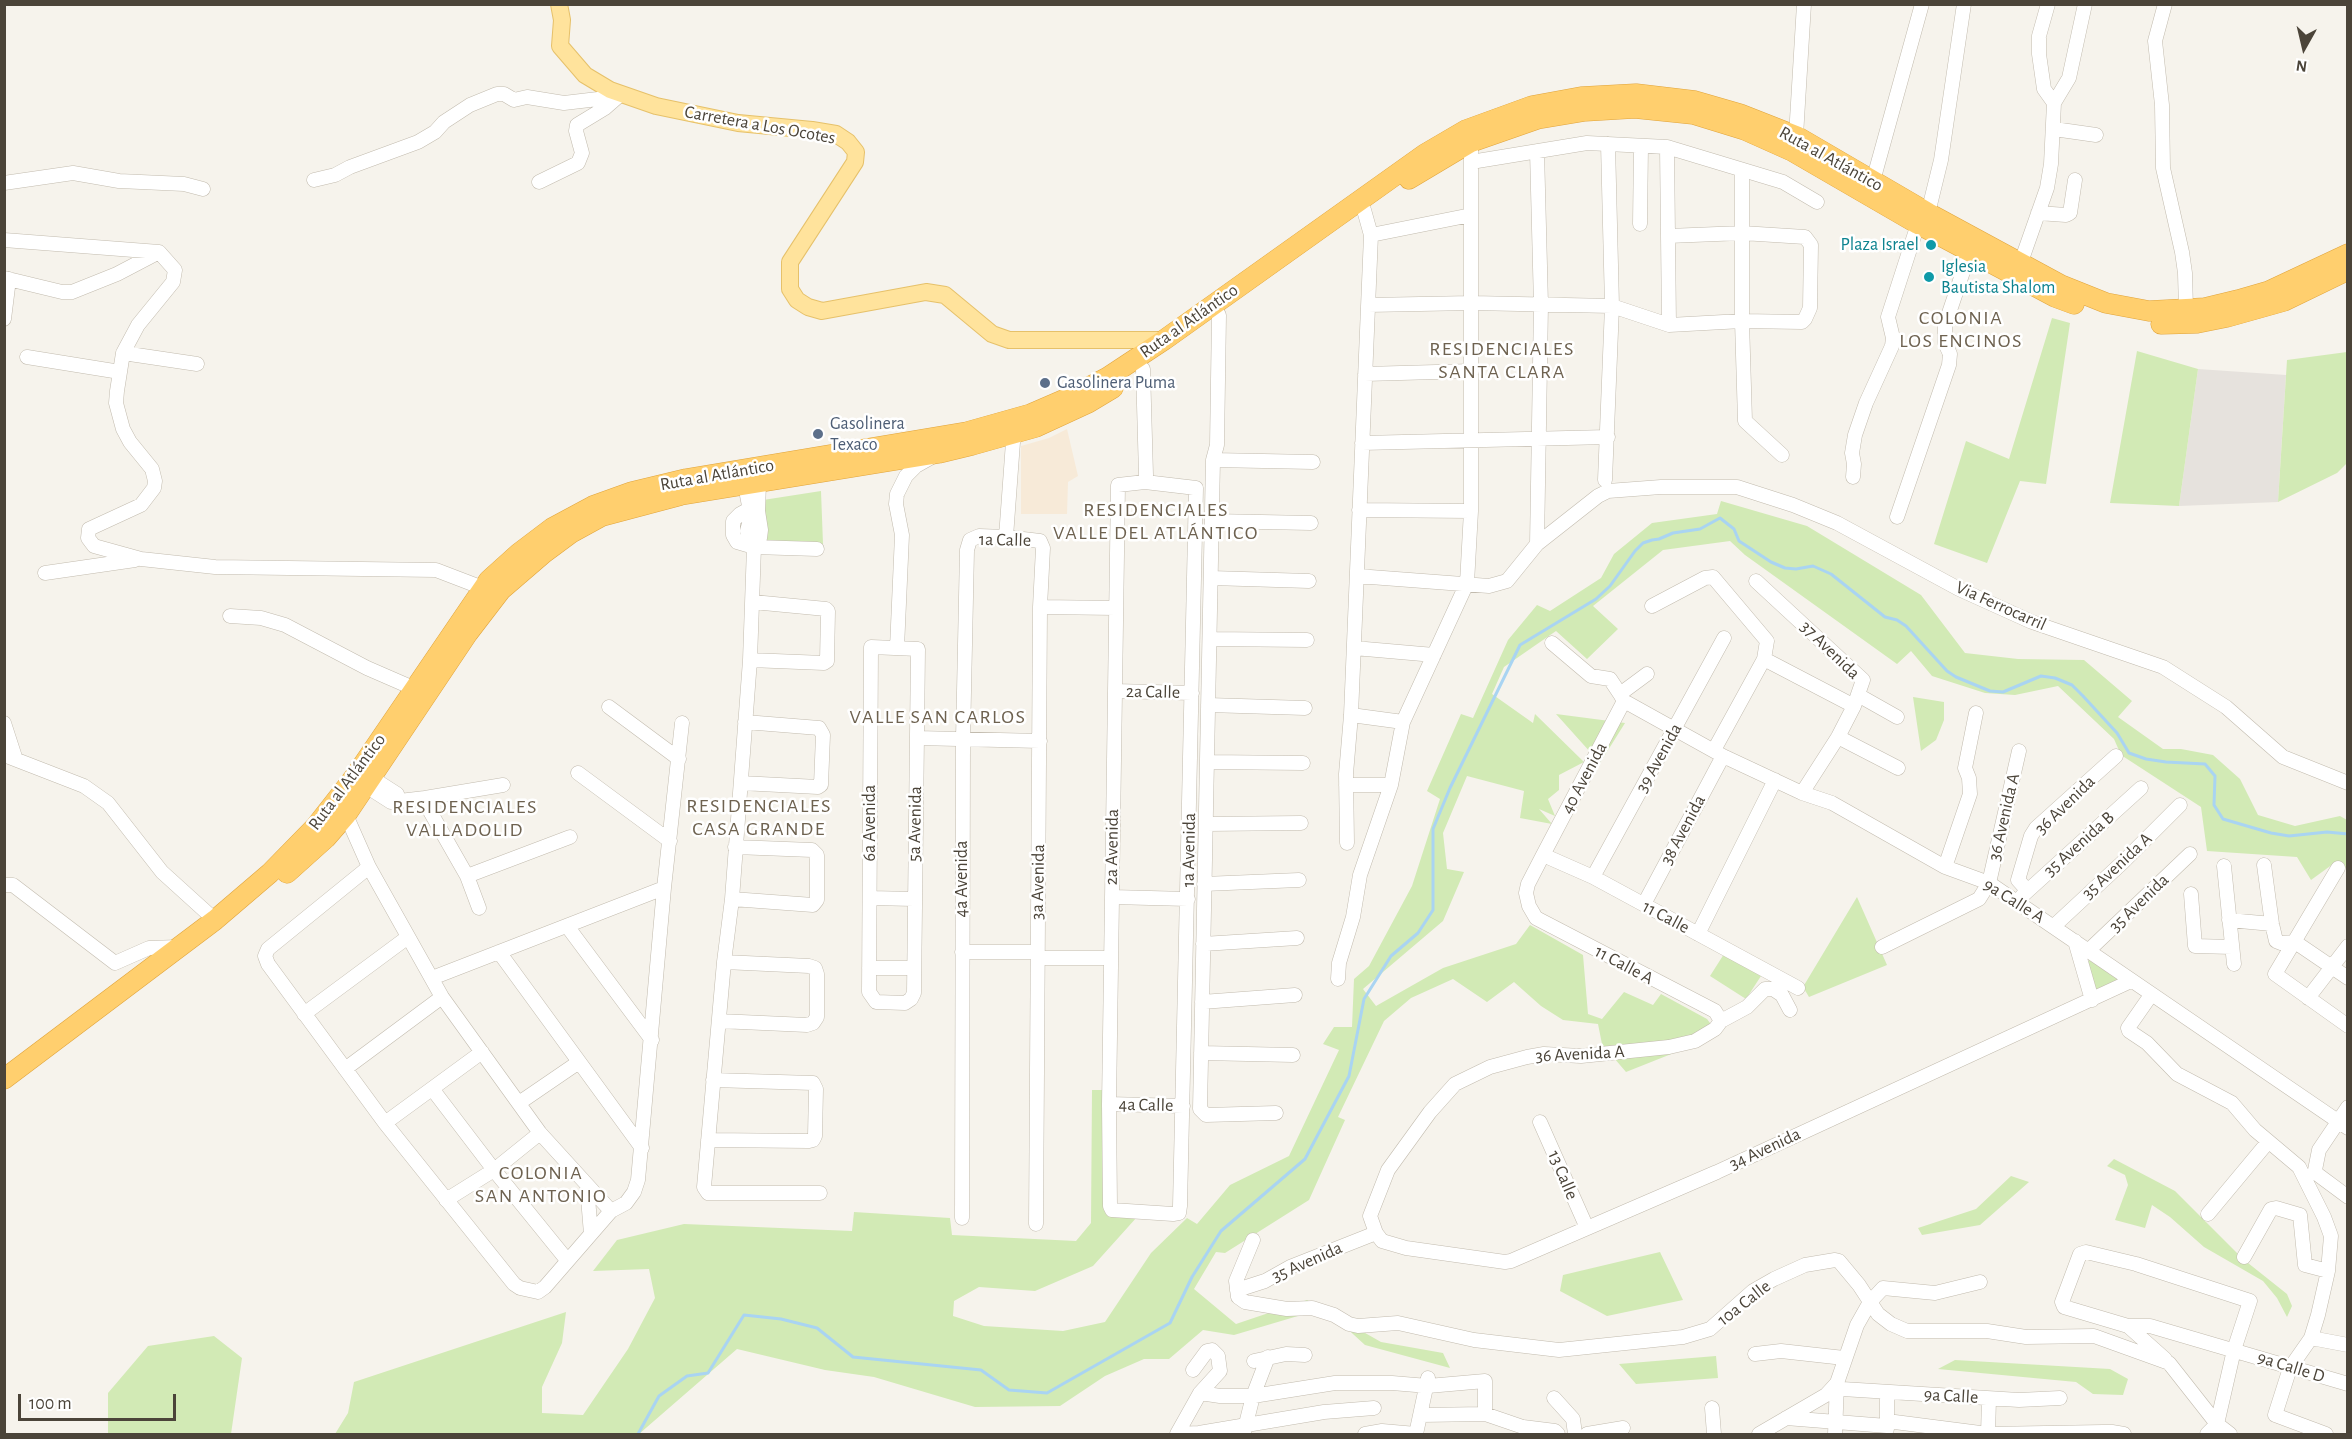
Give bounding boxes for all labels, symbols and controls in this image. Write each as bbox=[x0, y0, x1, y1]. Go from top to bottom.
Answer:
north arrow bbox=[2274, 18, 2334, 78]
text: N bbox=[2295, 57, 2308, 75]
street label: Carretera a Los Ocotes bbox=[683, 101, 837, 149]
street label: Ruta al Atlántico bbox=[1775, 122, 1887, 196]
place label: Plaza Israel bbox=[1840, 234, 1919, 256]
marker: Plaza Israel bbox=[1924, 238, 1938, 252]
place label: Iglesia Bautista Shalom bbox=[1941, 256, 2055, 298]
marker: Iglesia Bautista Shalom bbox=[1922, 270, 1936, 284]
street label: Ruta al Atlántico bbox=[1136, 279, 1242, 363]
district label: COLONIA LOS ENCINOS bbox=[1899, 306, 2023, 353]
district label: RESIDENCIALES SANTA CLARA bbox=[1429, 337, 1575, 384]
place label: Gasolinera Puma bbox=[1057, 372, 1176, 394]
marker: Gasolinera Puma bbox=[1038, 376, 1052, 390]
place label: Gasolinera Texaco bbox=[830, 413, 905, 456]
marker: Gasolinera Texaco bbox=[811, 427, 825, 441]
street label: Ruta al Atlántico bbox=[658, 454, 776, 496]
district label: RESIDENCIALES VALLE DEL ATLÁNTICO bbox=[1053, 498, 1259, 545]
street label: 1a Calle bbox=[979, 529, 1031, 551]
street label: Via Ferrocarril bbox=[1952, 576, 2050, 636]
street label: 37 Avenida bbox=[1796, 616, 1864, 684]
street label: 2a Calle bbox=[1126, 681, 1180, 703]
district label: VALLE SAN CARLOS bbox=[850, 705, 1026, 729]
street label: 39 Avenida bbox=[1631, 720, 1687, 796]
street label: Ruta al Atlántico bbox=[304, 730, 390, 834]
street label: 40 Avenida bbox=[1556, 738, 1612, 818]
street label: 36 Avenida A bbox=[1983, 771, 2025, 863]
street label: 36 Avenida bbox=[2030, 771, 2100, 839]
street label: 6a Avenida bbox=[859, 785, 881, 861]
street label: 5a Avenida bbox=[904, 786, 926, 862]
street label: 38 Avenida bbox=[1656, 791, 1710, 869]
district label: RESIDENCIALES CASA GRANDE bbox=[686, 794, 832, 841]
district label: RESIDENCIALES VALLADOLID bbox=[392, 795, 538, 842]
street label: 35 Avenida B bbox=[2039, 807, 2119, 881]
street label: 2a Avenida bbox=[1101, 809, 1123, 885]
street label: 1a Avenida bbox=[1178, 813, 1200, 887]
street label: 35 Avenida A bbox=[2077, 828, 2157, 904]
street label: 4a Avenida bbox=[951, 841, 973, 917]
street label: 3a Avenida bbox=[1027, 844, 1049, 920]
street label: 35 Avenida bbox=[2105, 869, 2173, 937]
street label: 9a Calle A bbox=[1979, 874, 2049, 928]
street label: 11 Calle bbox=[1639, 896, 1693, 938]
street label: 11 Calle A bbox=[1591, 941, 1657, 989]
street label: 36 Avenida A bbox=[1535, 1041, 1625, 1067]
street label: 4a Calle bbox=[1118, 1094, 1174, 1116]
street label: 34 Avenida bbox=[1726, 1123, 1804, 1175]
street label: 13 Calle bbox=[1543, 1147, 1583, 1203]
district label: COLONIA SAN ANTONIO bbox=[475, 1161, 607, 1208]
street label: 35 Avenida bbox=[1268, 1237, 1346, 1287]
street label: 10a Calle bbox=[1713, 1275, 1775, 1331]
street label: 9a Calle D bbox=[2255, 1347, 2327, 1387]
scale bar bbox=[21, 1382, 178, 1420]
street label: 9a Calle bbox=[1923, 1384, 1979, 1408]
text: 100 m bbox=[29, 1395, 72, 1413]

